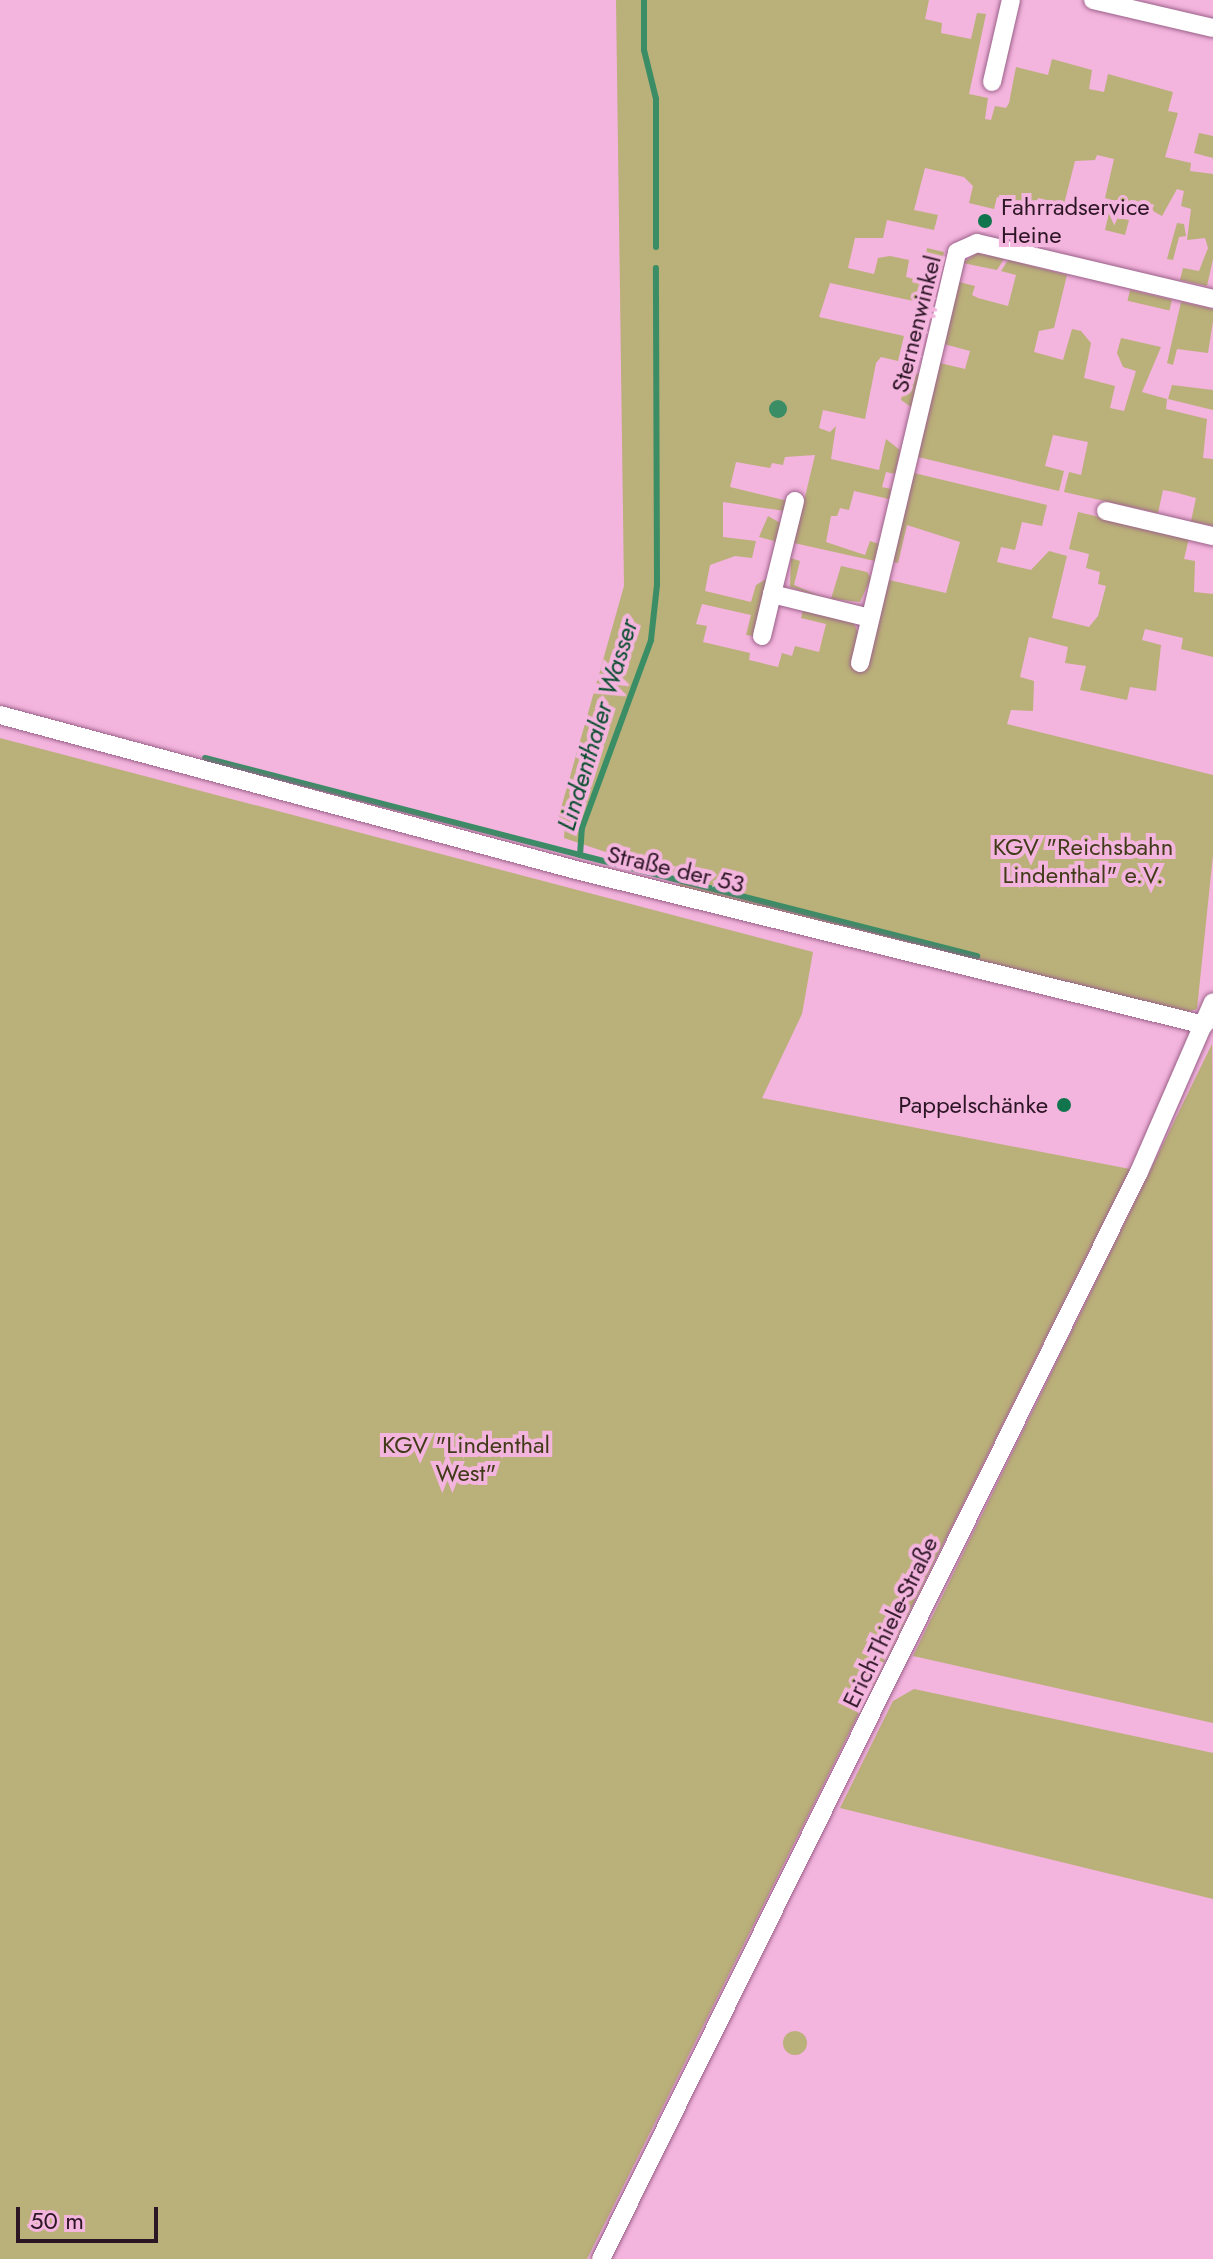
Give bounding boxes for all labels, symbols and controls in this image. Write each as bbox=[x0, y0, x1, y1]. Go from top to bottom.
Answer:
place label: Fahrradservice Heine bbox=[1001, 193, 1150, 249]
marker: Fahrradservice Heine bbox=[976, 212, 994, 230]
street label: Sternenwinkel bbox=[885, 253, 947, 395]
water label: Lindenthaler Wasser bbox=[551, 616, 645, 834]
park label: KGV "Reichsbahn Lindenthal" e.V. bbox=[993, 833, 1173, 889]
street label: Straße der 53 bbox=[605, 839, 747, 899]
place label: Pappelschänke bbox=[898, 1091, 1048, 1119]
marker: Pappelschänke bbox=[1055, 1096, 1073, 1114]
park label: KGV "Lindenthal West" bbox=[382, 1431, 550, 1487]
street label: Erich-Thiele-Straße bbox=[836, 1532, 944, 1712]
scale bar bbox=[20, 2191, 162, 2241]
text: 50 m bbox=[30, 2203, 84, 2238]

